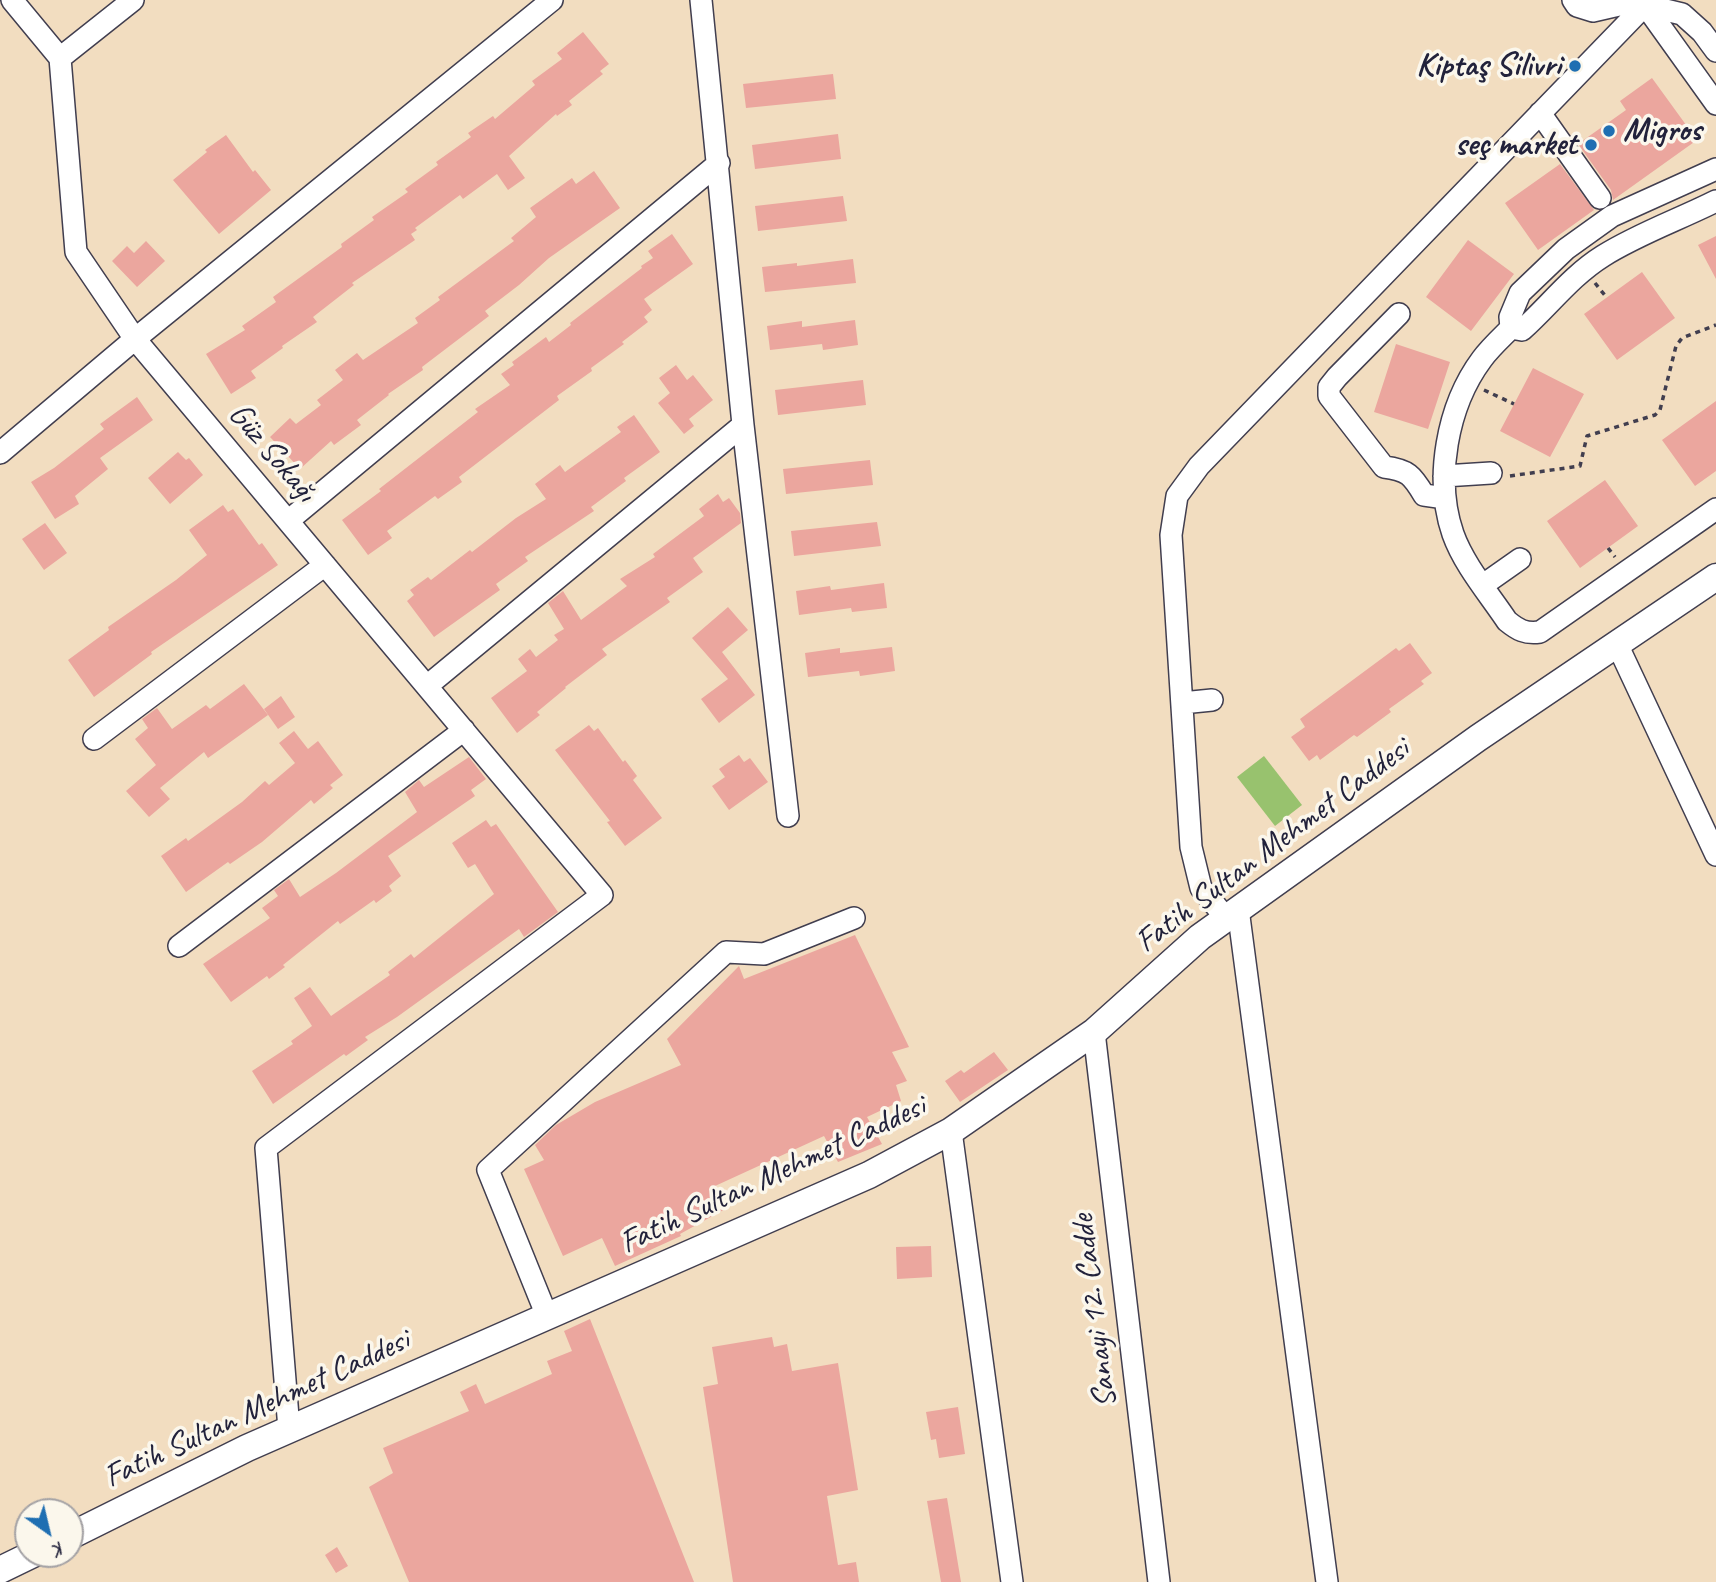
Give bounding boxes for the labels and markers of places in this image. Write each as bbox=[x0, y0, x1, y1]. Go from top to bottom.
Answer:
place label: Kiptaş Silivri bbox=[1416, 46, 1561, 86]
marker: Kiptaş Silivri bbox=[1567, 58, 1583, 74]
place label: Migros bbox=[1623, 111, 1701, 151]
marker: Migros bbox=[1601, 123, 1617, 139]
place label: seç market bbox=[1455, 125, 1577, 165]
marker: seç market bbox=[1583, 137, 1599, 153]

